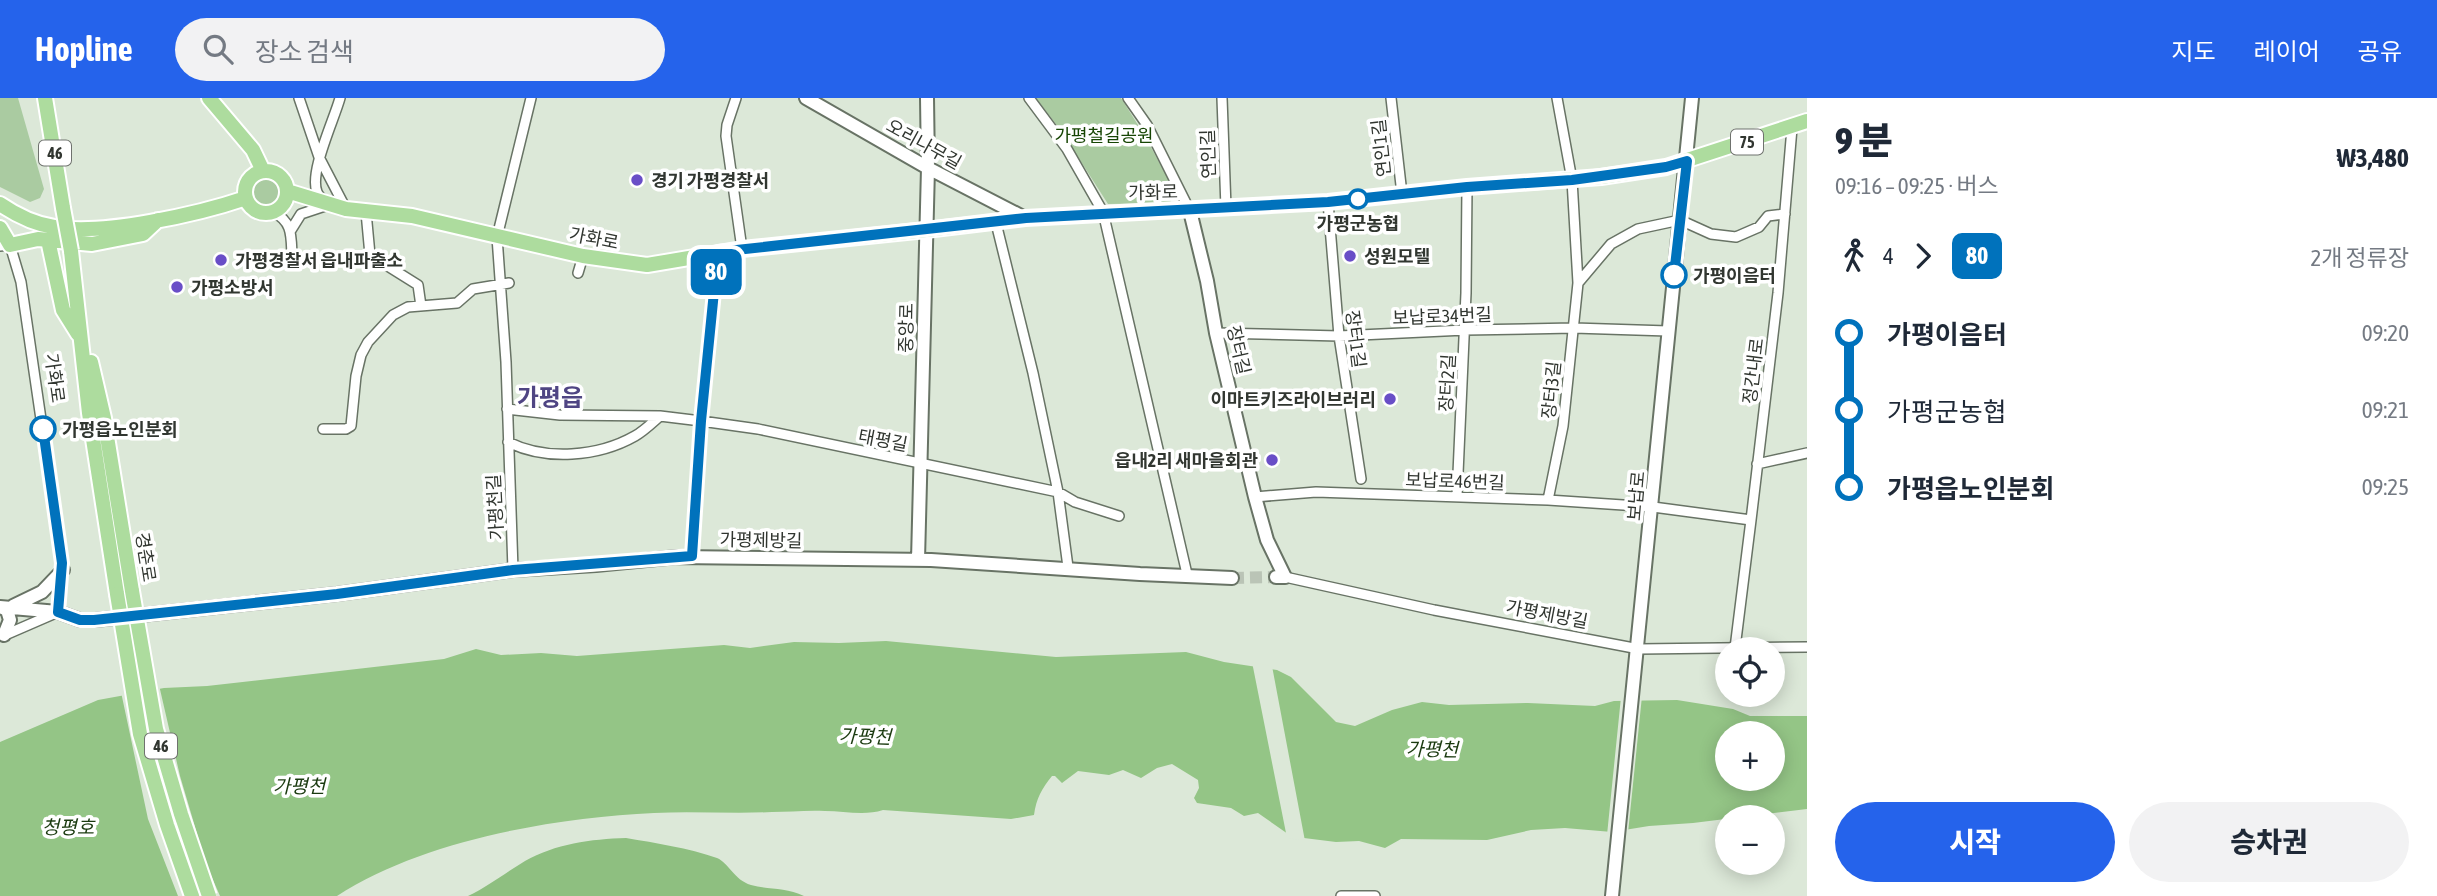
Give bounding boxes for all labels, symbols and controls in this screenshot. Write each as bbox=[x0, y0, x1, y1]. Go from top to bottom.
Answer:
search box bbox=[175, 18, 665, 81]
text: Hopline bbox=[35, 30, 133, 68]
icon: search bbox=[199, 30, 237, 68]
text: 장소 검색 bbox=[255, 37, 354, 67]
text: 지도 bbox=[2171, 38, 2216, 65]
text: 레이어 bbox=[2254, 38, 2320, 65]
text: 공유 bbox=[2358, 38, 2402, 65]
street label: 오리나무길 bbox=[883, 115, 965, 173]
street label: 연인1길 bbox=[1368, 118, 1394, 178]
text: 9 분 bbox=[1835, 119, 1893, 162]
park label: 가평철길공원 bbox=[1054, 125, 1154, 146]
street label: 연인길 bbox=[1197, 129, 1219, 179]
road number: 75 bbox=[1731, 130, 1763, 154]
road number: 46 bbox=[39, 140, 71, 166]
text: ₩3,480 bbox=[2337, 143, 2409, 173]
place label: 경기 가평경찰서 bbox=[651, 170, 769, 191]
marker: 경기 가평경찰서 bbox=[629, 172, 645, 188]
text: 09:16 – 09:25 · 버스 bbox=[1835, 173, 1999, 199]
street label: 가화로 bbox=[1128, 181, 1178, 203]
marker: 가평군농협 bbox=[1348, 189, 1368, 209]
place label: 가평군농협 bbox=[1317, 213, 1399, 234]
street label: 가화로 bbox=[568, 223, 620, 253]
icon: walk bbox=[1835, 237, 1873, 275]
icon: forward bbox=[1904, 237, 1942, 275]
text: 80 bbox=[1966, 242, 1988, 269]
text: 4 bbox=[1883, 243, 1894, 269]
text: 2개 정류장 bbox=[2310, 245, 2409, 271]
place label: 성원모텔 bbox=[1364, 246, 1430, 267]
marker: 성원모텔 bbox=[1342, 248, 1358, 264]
line badge: 80 bbox=[684, 249, 748, 295]
place label: 가평경찰서 읍내파출소 bbox=[235, 250, 403, 271]
marker: 가평경찰서 읍내파출소 bbox=[213, 252, 229, 268]
text: 80 bbox=[705, 258, 727, 285]
marker: 가평이음터 bbox=[1661, 262, 1687, 288]
place label: 가평이음터 bbox=[1693, 265, 1776, 286]
place label: 가평소방서 bbox=[191, 277, 274, 298]
marker: 가평소방서 bbox=[169, 279, 185, 295]
street label: 중앙로 bbox=[895, 303, 917, 353]
street label: 보납로34번길 bbox=[1392, 304, 1492, 328]
street label: 장터1길 bbox=[1342, 309, 1370, 369]
text: 가평이음터 bbox=[1887, 320, 2007, 350]
text: 09:20 bbox=[2362, 320, 2409, 346]
street label: 장터길 bbox=[1223, 323, 1255, 377]
street label: 정간내로 bbox=[1739, 337, 1767, 405]
street label: 가화로 bbox=[41, 352, 69, 404]
street label: 장터2길 bbox=[1435, 353, 1459, 413]
street label: 장터3길 bbox=[1538, 360, 1564, 420]
district label: 가평읍 bbox=[517, 384, 583, 411]
place label: 이마트키즈라이브러리 bbox=[1210, 389, 1376, 410]
marker: 이마트키즈라이브러리 bbox=[1382, 391, 1398, 407]
text: 가평군농협 bbox=[1887, 397, 2007, 427]
text: 09:21 bbox=[2362, 397, 2409, 423]
marker: 가평읍노인분회 bbox=[30, 416, 56, 442]
place label: 가평읍노인분회 bbox=[62, 419, 178, 440]
street label: 태평길 bbox=[857, 425, 909, 455]
place label: 읍내2리 새마을회관 bbox=[1115, 450, 1258, 471]
marker: 읍내2리 새마을회관 bbox=[1264, 452, 1280, 468]
street label: 보납로46번길 bbox=[1405, 469, 1505, 493]
street label: 보납로 bbox=[1623, 470, 1649, 522]
street label: 가평천길 bbox=[483, 473, 507, 541]
text: 가평읍노인분회 bbox=[1887, 474, 2054, 504]
text: 09:25 bbox=[2362, 474, 2409, 500]
street label: 가평제방길 bbox=[719, 529, 803, 551]
street label: 경춘로 bbox=[132, 531, 160, 583]
street label: 가평제방길 bbox=[1504, 596, 1590, 632]
map controls bbox=[1715, 637, 1785, 875]
button: locate bbox=[1715, 637, 1785, 707]
button: + bbox=[1715, 721, 1785, 791]
water label: 가평천 bbox=[838, 724, 893, 748]
road number: 46 bbox=[145, 734, 177, 758]
water label: 가평천 bbox=[1406, 738, 1460, 760]
water label: 가평천 bbox=[273, 775, 327, 797]
button: 시작 bbox=[1835, 802, 2115, 882]
button: 승차권 bbox=[2129, 802, 2409, 882]
button: − bbox=[1715, 805, 1785, 875]
water label: 청평호 bbox=[42, 816, 96, 838]

